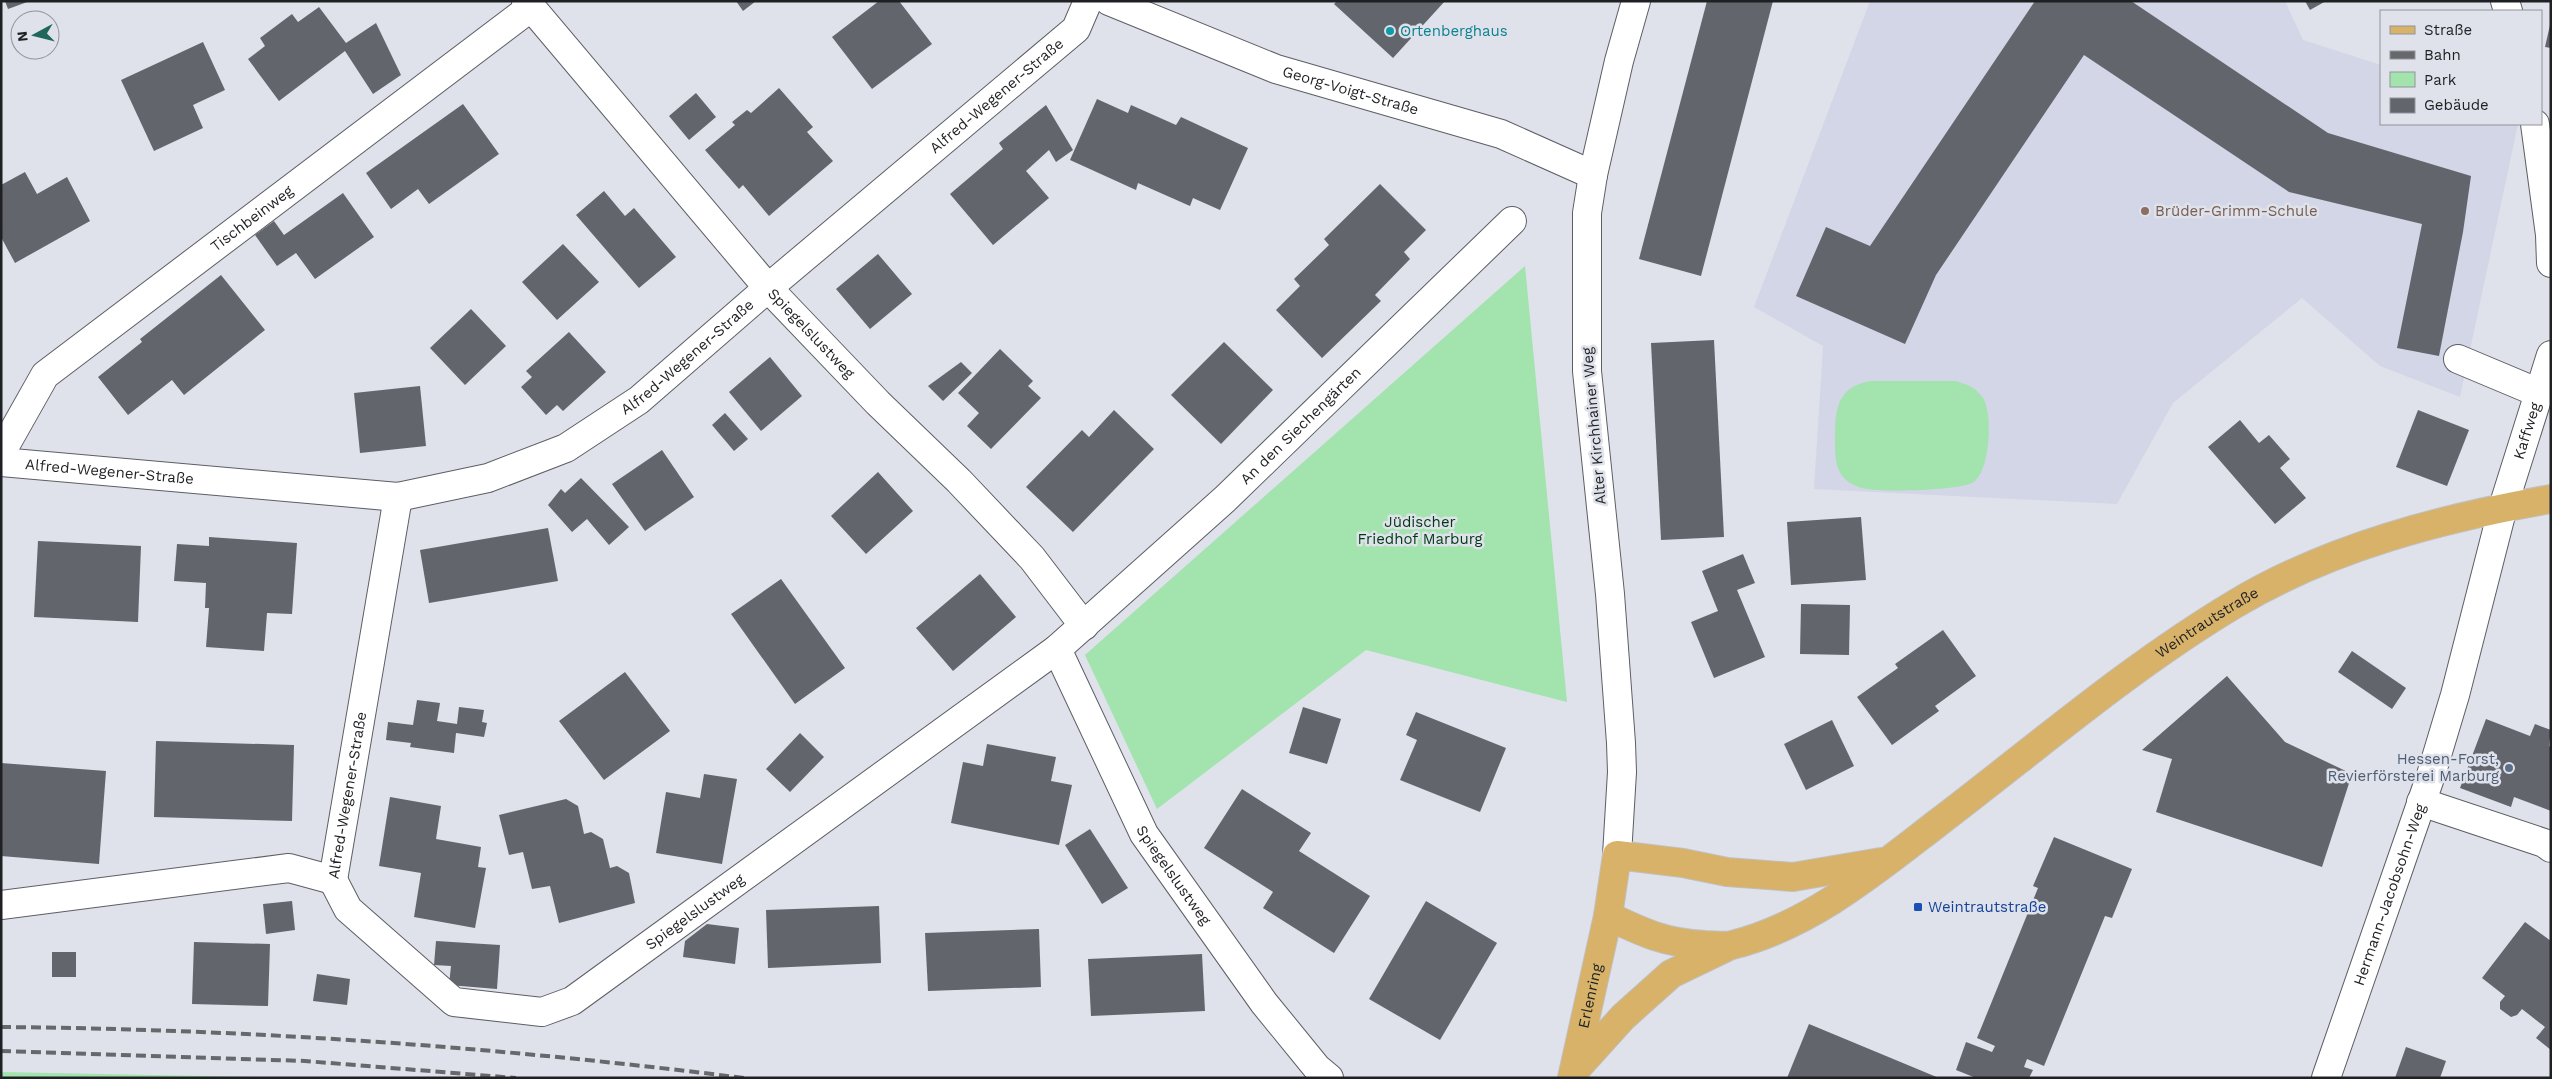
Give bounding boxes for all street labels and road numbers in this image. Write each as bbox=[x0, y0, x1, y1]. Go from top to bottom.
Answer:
street label: Alfred-Wegener-Straße bbox=[926, 34, 1067, 157]
street label: Georg-Voigt-Straße bbox=[1280, 62, 1421, 119]
street label: Tischbeinweg bbox=[207, 182, 297, 255]
street label: Spiegelslustweg bbox=[764, 284, 858, 382]
street label: Alfred-Wegener-Straße bbox=[617, 295, 758, 419]
street label: Alter Kirchhainer Weg bbox=[1578, 346, 1610, 506]
street label: An den Siechengärten bbox=[1237, 363, 1365, 488]
street label: Kaffweg bbox=[2510, 400, 2544, 462]
street label: Alfred-Wegener-Straße bbox=[24, 455, 195, 488]
street label: Weintrautstraße bbox=[2152, 583, 2262, 662]
street label: Alfred-Wegener-Straße bbox=[324, 710, 370, 880]
street label: Hermann-Jacobsohn-Weg bbox=[2350, 801, 2429, 988]
street label: Spiegelslustweg bbox=[1132, 823, 1215, 928]
street label: Spiegelslustweg bbox=[642, 870, 748, 954]
street label: Erlenring bbox=[1574, 962, 1606, 1030]

